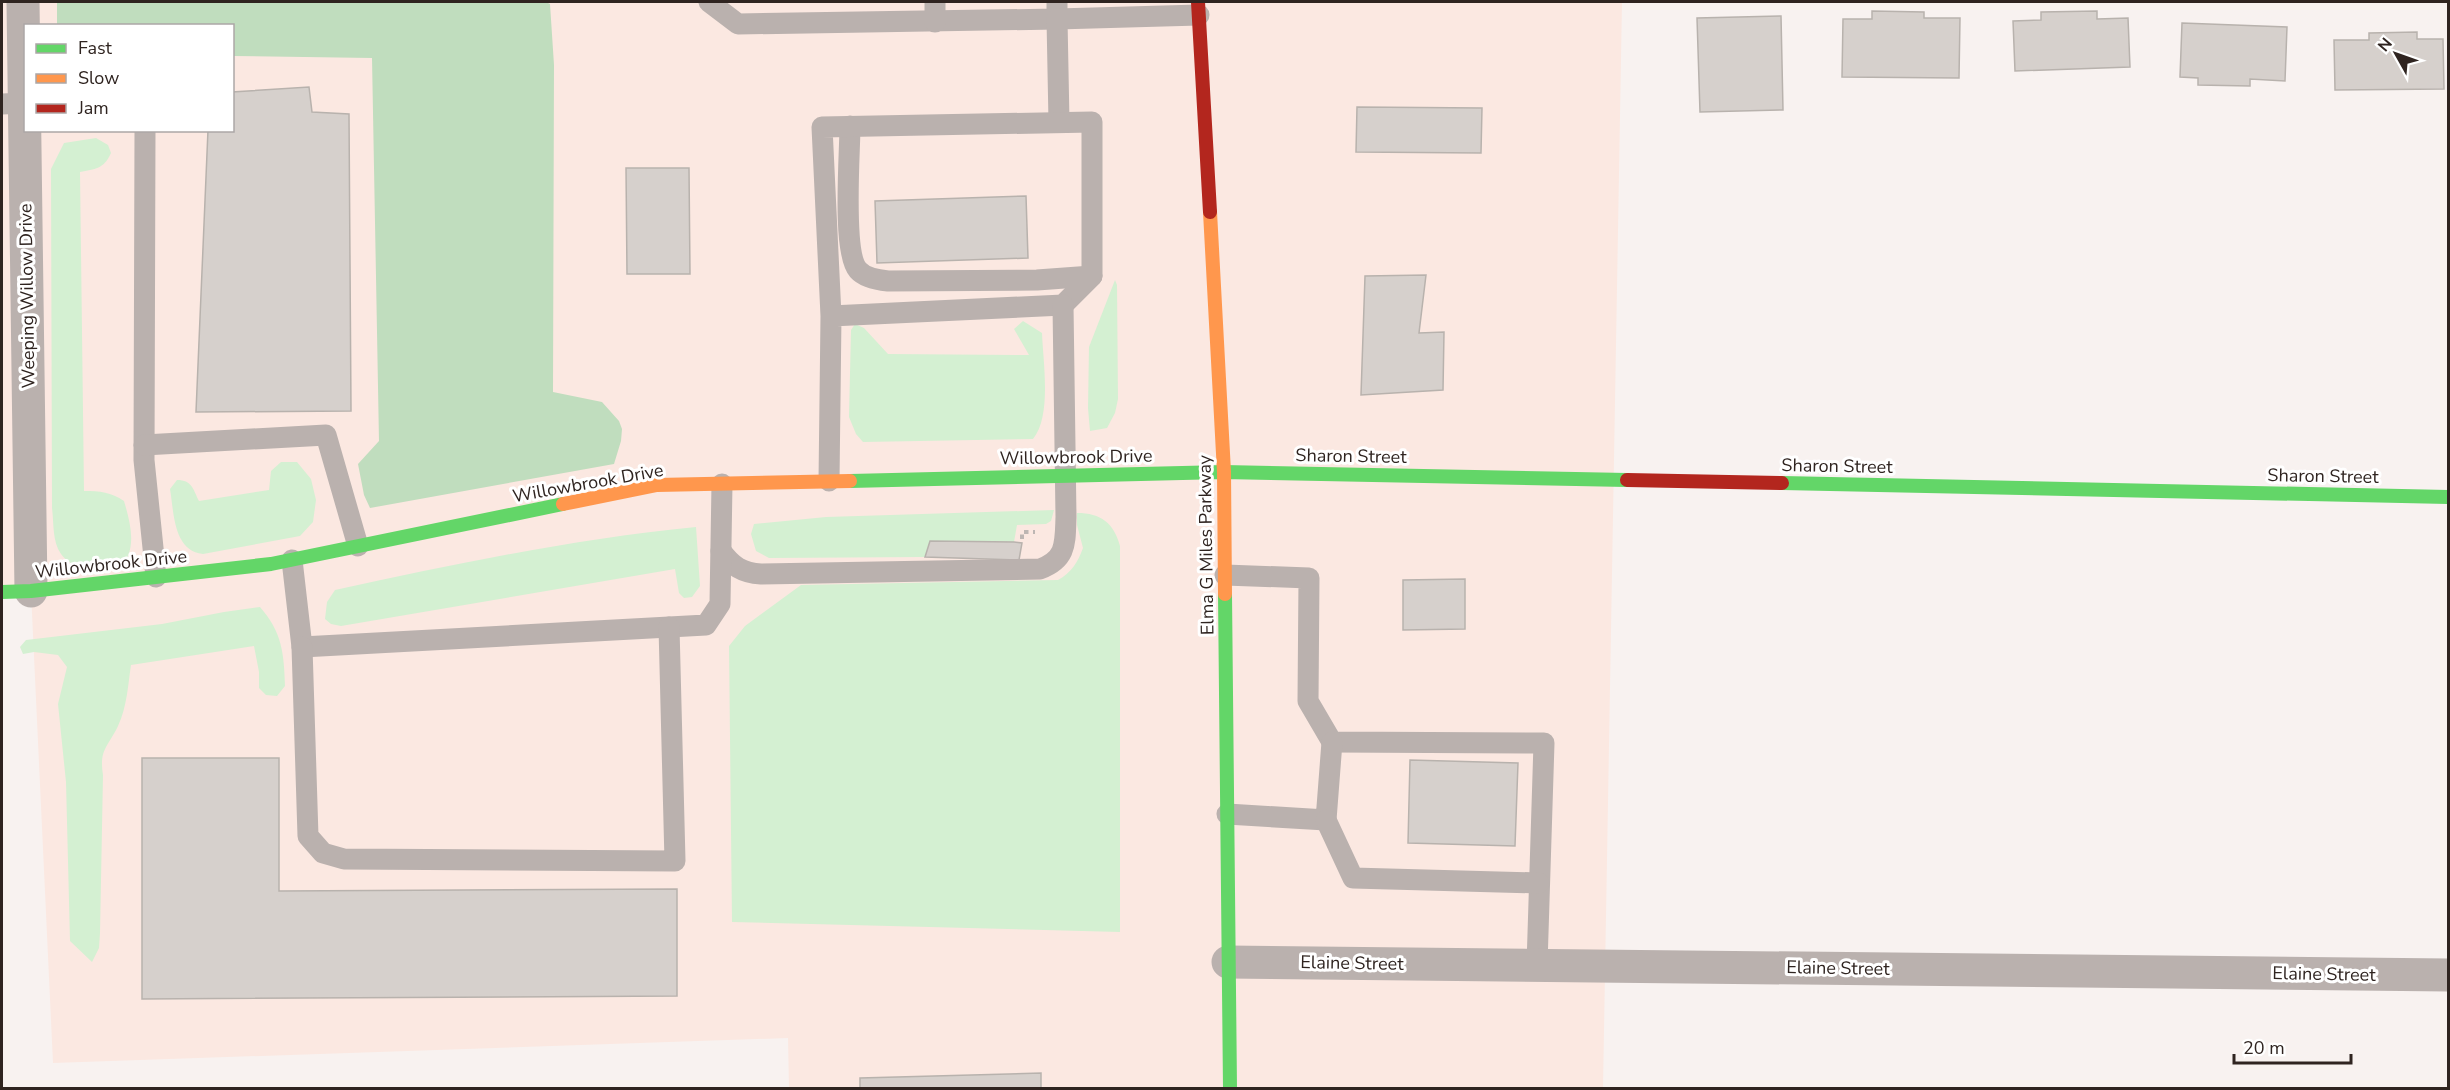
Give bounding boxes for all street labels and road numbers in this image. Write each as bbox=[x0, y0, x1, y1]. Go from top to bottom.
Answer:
street label: Weeping Willow Drive bbox=[13, 203, 41, 389]
street label: Sharon Street bbox=[1295, 443, 1407, 469]
street label: Willowbrook Drive bbox=[999, 444, 1153, 470]
street label: Sharon Street bbox=[1781, 453, 1893, 479]
street label: Elma G Miles Parkway bbox=[1192, 454, 1220, 635]
street label: Willowbrook Drive bbox=[511, 458, 665, 508]
street label: Sharon Street bbox=[2267, 463, 2379, 489]
street label: Willowbrook Drive bbox=[34, 544, 188, 584]
street label: Elaine Street bbox=[1300, 950, 1404, 976]
street label: Elaine Street bbox=[1786, 955, 1890, 981]
street label: Elaine Street bbox=[2272, 961, 2376, 987]

